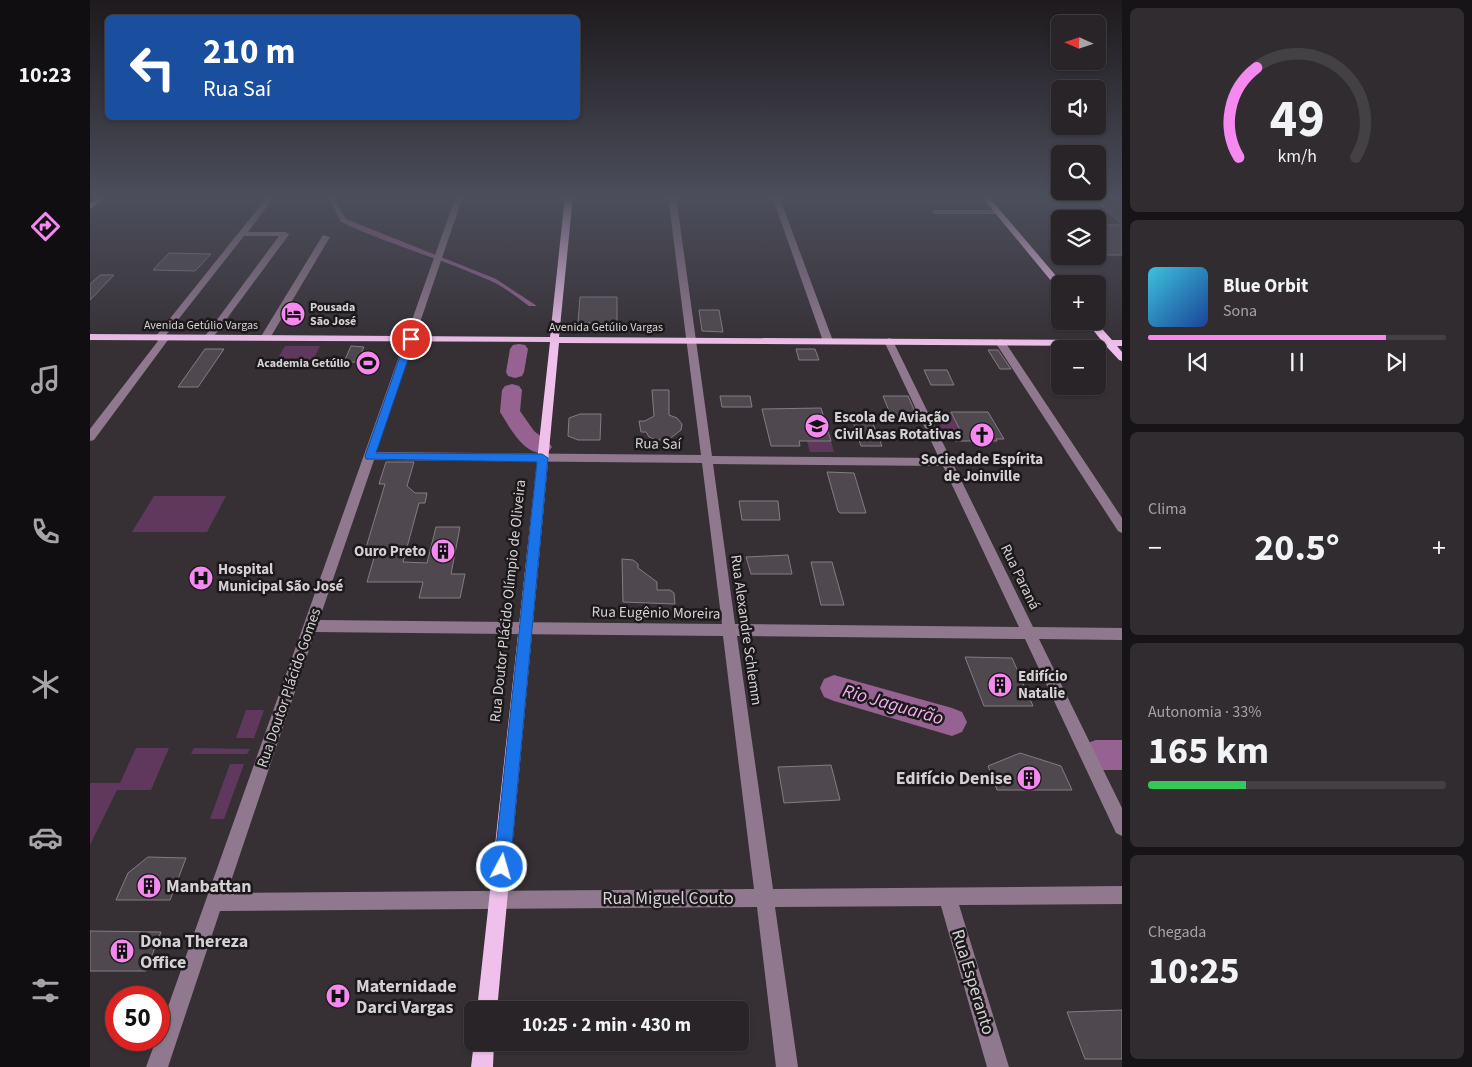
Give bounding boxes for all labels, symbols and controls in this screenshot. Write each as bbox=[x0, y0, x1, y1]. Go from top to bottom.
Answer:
north arrow bbox=[1051, 15, 1106, 70]
map controls bbox=[1051, 15, 1106, 395]
text: 210 m bbox=[203, 27, 295, 77]
icon: left bbox=[120, 35, 185, 100]
text: 10:23 bbox=[18, 59, 72, 91]
text: Rua Saí bbox=[203, 73, 271, 105]
button: sound bbox=[1051, 80, 1106, 135]
text: 49 bbox=[1270, 83, 1324, 157]
text: km/h bbox=[1277, 144, 1317, 169]
button: search bbox=[1051, 145, 1106, 200]
icon: directions bbox=[28, 209, 63, 244]
button: layers bbox=[1051, 210, 1106, 265]
text: Blue Orbit bbox=[1223, 273, 1308, 300]
button: + bbox=[1051, 275, 1106, 330]
place label: Pousada São José bbox=[310, 299, 356, 330]
text: Sona bbox=[1223, 300, 1257, 322]
hotel icon: Pousada São José bbox=[280, 301, 306, 327]
street label: Avenida Getúlio Vargas bbox=[144, 317, 258, 334]
pin bbox=[390, 318, 432, 360]
street label: Avenida Getúlio Vargas bbox=[549, 319, 663, 336]
icon: arrive bbox=[397, 325, 425, 353]
button: − bbox=[1051, 340, 1106, 395]
icon: previous bbox=[1184, 348, 1212, 376]
icon: pause bbox=[1283, 348, 1311, 376]
icon: next bbox=[1382, 348, 1410, 376]
sports icon: Academia Getúlio bbox=[355, 350, 381, 376]
place label: Academia Getúlio bbox=[256, 355, 350, 372]
icon: music bbox=[28, 362, 63, 397]
place label: Escola de Aviação Civil Asas Rotativas bbox=[834, 407, 962, 445]
school or university icon: Escola de Aviação Civil Asas Rotativas bbox=[804, 413, 830, 439]
church icon: Sociedade Espírita de Joinville bbox=[969, 422, 995, 448]
street label: Rua Saí bbox=[635, 433, 683, 455]
place label: Sociedade Espírita de Joinville bbox=[921, 449, 1043, 487]
street label: Rua Doutor Plácido Olímpio de Oliveira bbox=[485, 479, 531, 723]
text: Clima bbox=[1148, 498, 1186, 520]
icon: phone bbox=[28, 514, 63, 549]
text: 20.5° bbox=[1254, 521, 1340, 575]
text: − bbox=[1148, 528, 1162, 568]
text: + bbox=[1432, 528, 1446, 568]
building icon: Ouro Preto bbox=[430, 538, 456, 564]
place label: Ouro Preto bbox=[354, 541, 426, 562]
street label: Rua Paraná bbox=[995, 541, 1045, 613]
street label: Rua Alexandre Schlemm bbox=[725, 553, 767, 707]
place label: Hospital Municipal São José bbox=[218, 559, 344, 597]
hospital icon: Hospital Municipal São José bbox=[188, 565, 214, 591]
street label: Rua Eugênio Moreira bbox=[591, 601, 721, 625]
street label: Rua Doutor Plácido Gomes bbox=[252, 605, 326, 771]
place label: Edifício Natalie bbox=[1018, 666, 1068, 704]
icon: climate bbox=[28, 667, 63, 702]
building icon: Edifício Natalie bbox=[987, 672, 1013, 698]
water label: Rio Jaguarão bbox=[839, 678, 947, 732]
text: Autonomia · 33% bbox=[1148, 701, 1261, 723]
text: 165 km bbox=[1148, 724, 1269, 778]
building icon: Edifício Denise bbox=[1016, 765, 1042, 791]
place label: Edifício Denise bbox=[896, 766, 1012, 791]
icon: car bbox=[28, 820, 63, 855]
position arrow bbox=[475, 840, 527, 892]
building icon: Manbattan bbox=[136, 873, 162, 899]
place label: Manbattan bbox=[166, 874, 252, 899]
street label: Rua Miguel Couto bbox=[602, 886, 734, 911]
text: Chegada bbox=[1148, 921, 1206, 943]
street label: Rua Esperanto bbox=[945, 926, 1001, 1038]
place label: Dona Thereza Office bbox=[140, 929, 248, 975]
building icon: Dona Thereza Office bbox=[109, 938, 135, 964]
text: 10:25 bbox=[1148, 944, 1240, 998]
icon: filters bbox=[28, 973, 63, 1008]
place label: Maternidade Darci Vargas bbox=[356, 974, 457, 1020]
hospital icon: Maternidade Darci Vargas bbox=[325, 983, 351, 1009]
speed limit sign: 50 bbox=[105, 986, 170, 1051]
text: 10:25 · 2 min · 430 m bbox=[522, 1012, 691, 1039]

